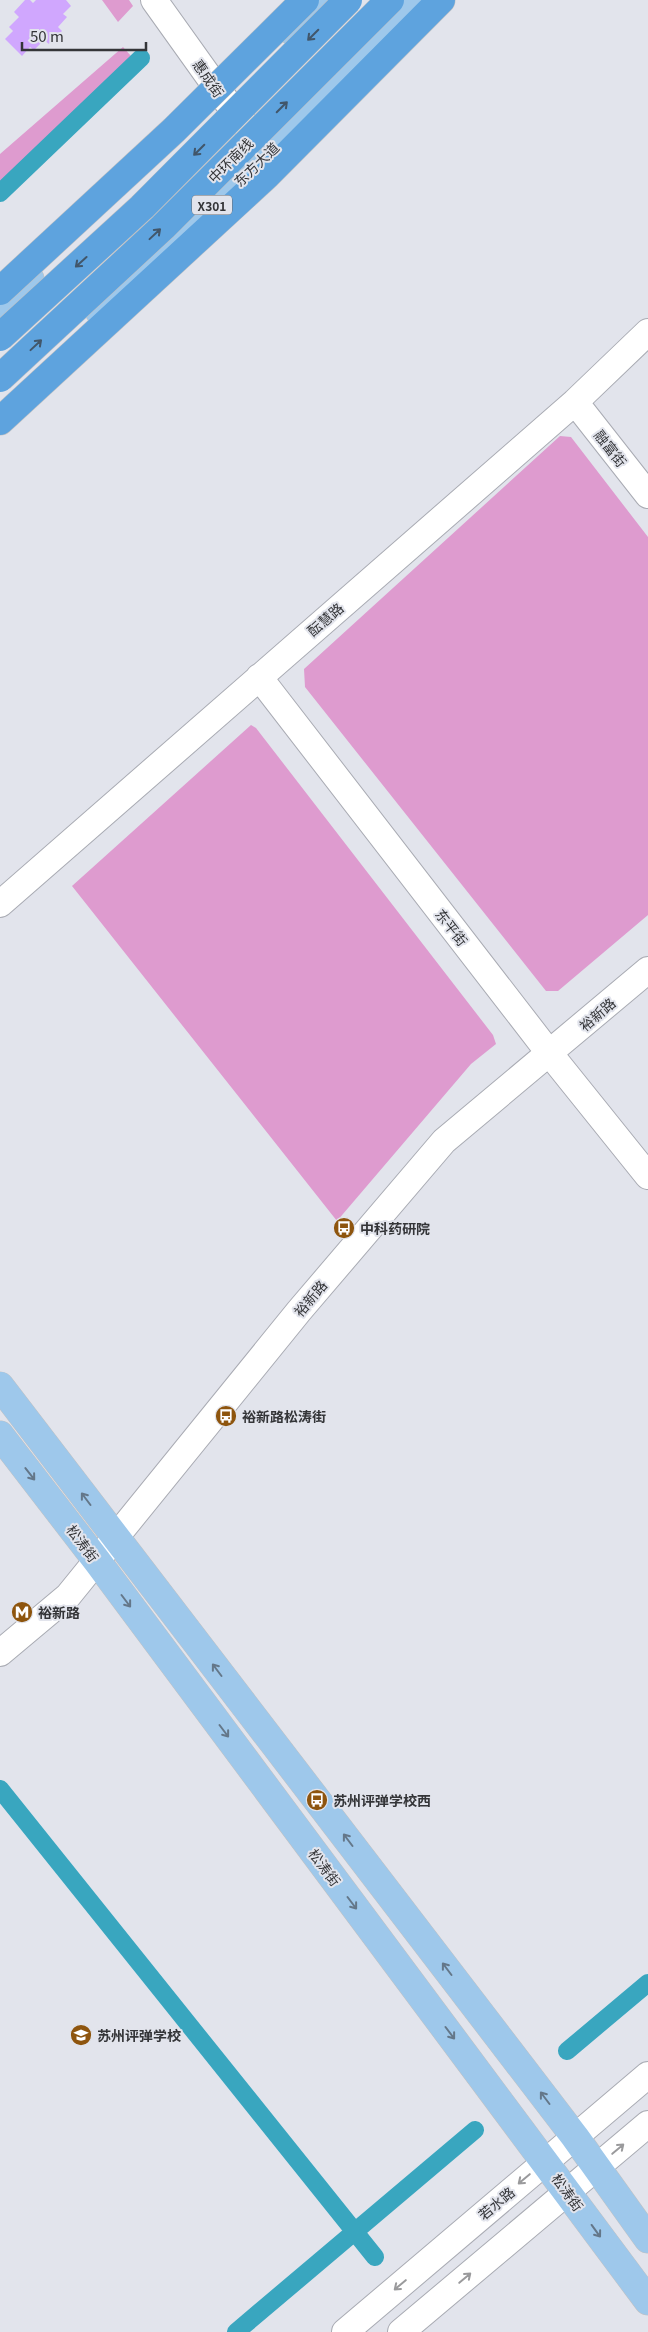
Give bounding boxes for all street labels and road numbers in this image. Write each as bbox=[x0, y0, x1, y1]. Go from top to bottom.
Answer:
street label: 惠成街 bbox=[189, 55, 229, 101]
street label: 中环南线 bbox=[203, 133, 257, 187]
street label: 东方大道 bbox=[229, 137, 283, 191]
road number: X301 bbox=[192, 196, 232, 214]
street label: 融富街 bbox=[590, 425, 632, 471]
street label: 酝慧路 bbox=[303, 598, 347, 640]
street label: 东平街 bbox=[431, 904, 473, 950]
street label: 裕新路 bbox=[575, 993, 619, 1035]
street label: 裕新路 bbox=[289, 1275, 331, 1321]
street label: 松涛街 bbox=[62, 1520, 104, 1566]
street label: 松涛街 bbox=[304, 1844, 346, 1890]
street label: 松涛街 bbox=[548, 2169, 588, 2215]
street label: 若水路 bbox=[473, 2182, 519, 2224]

